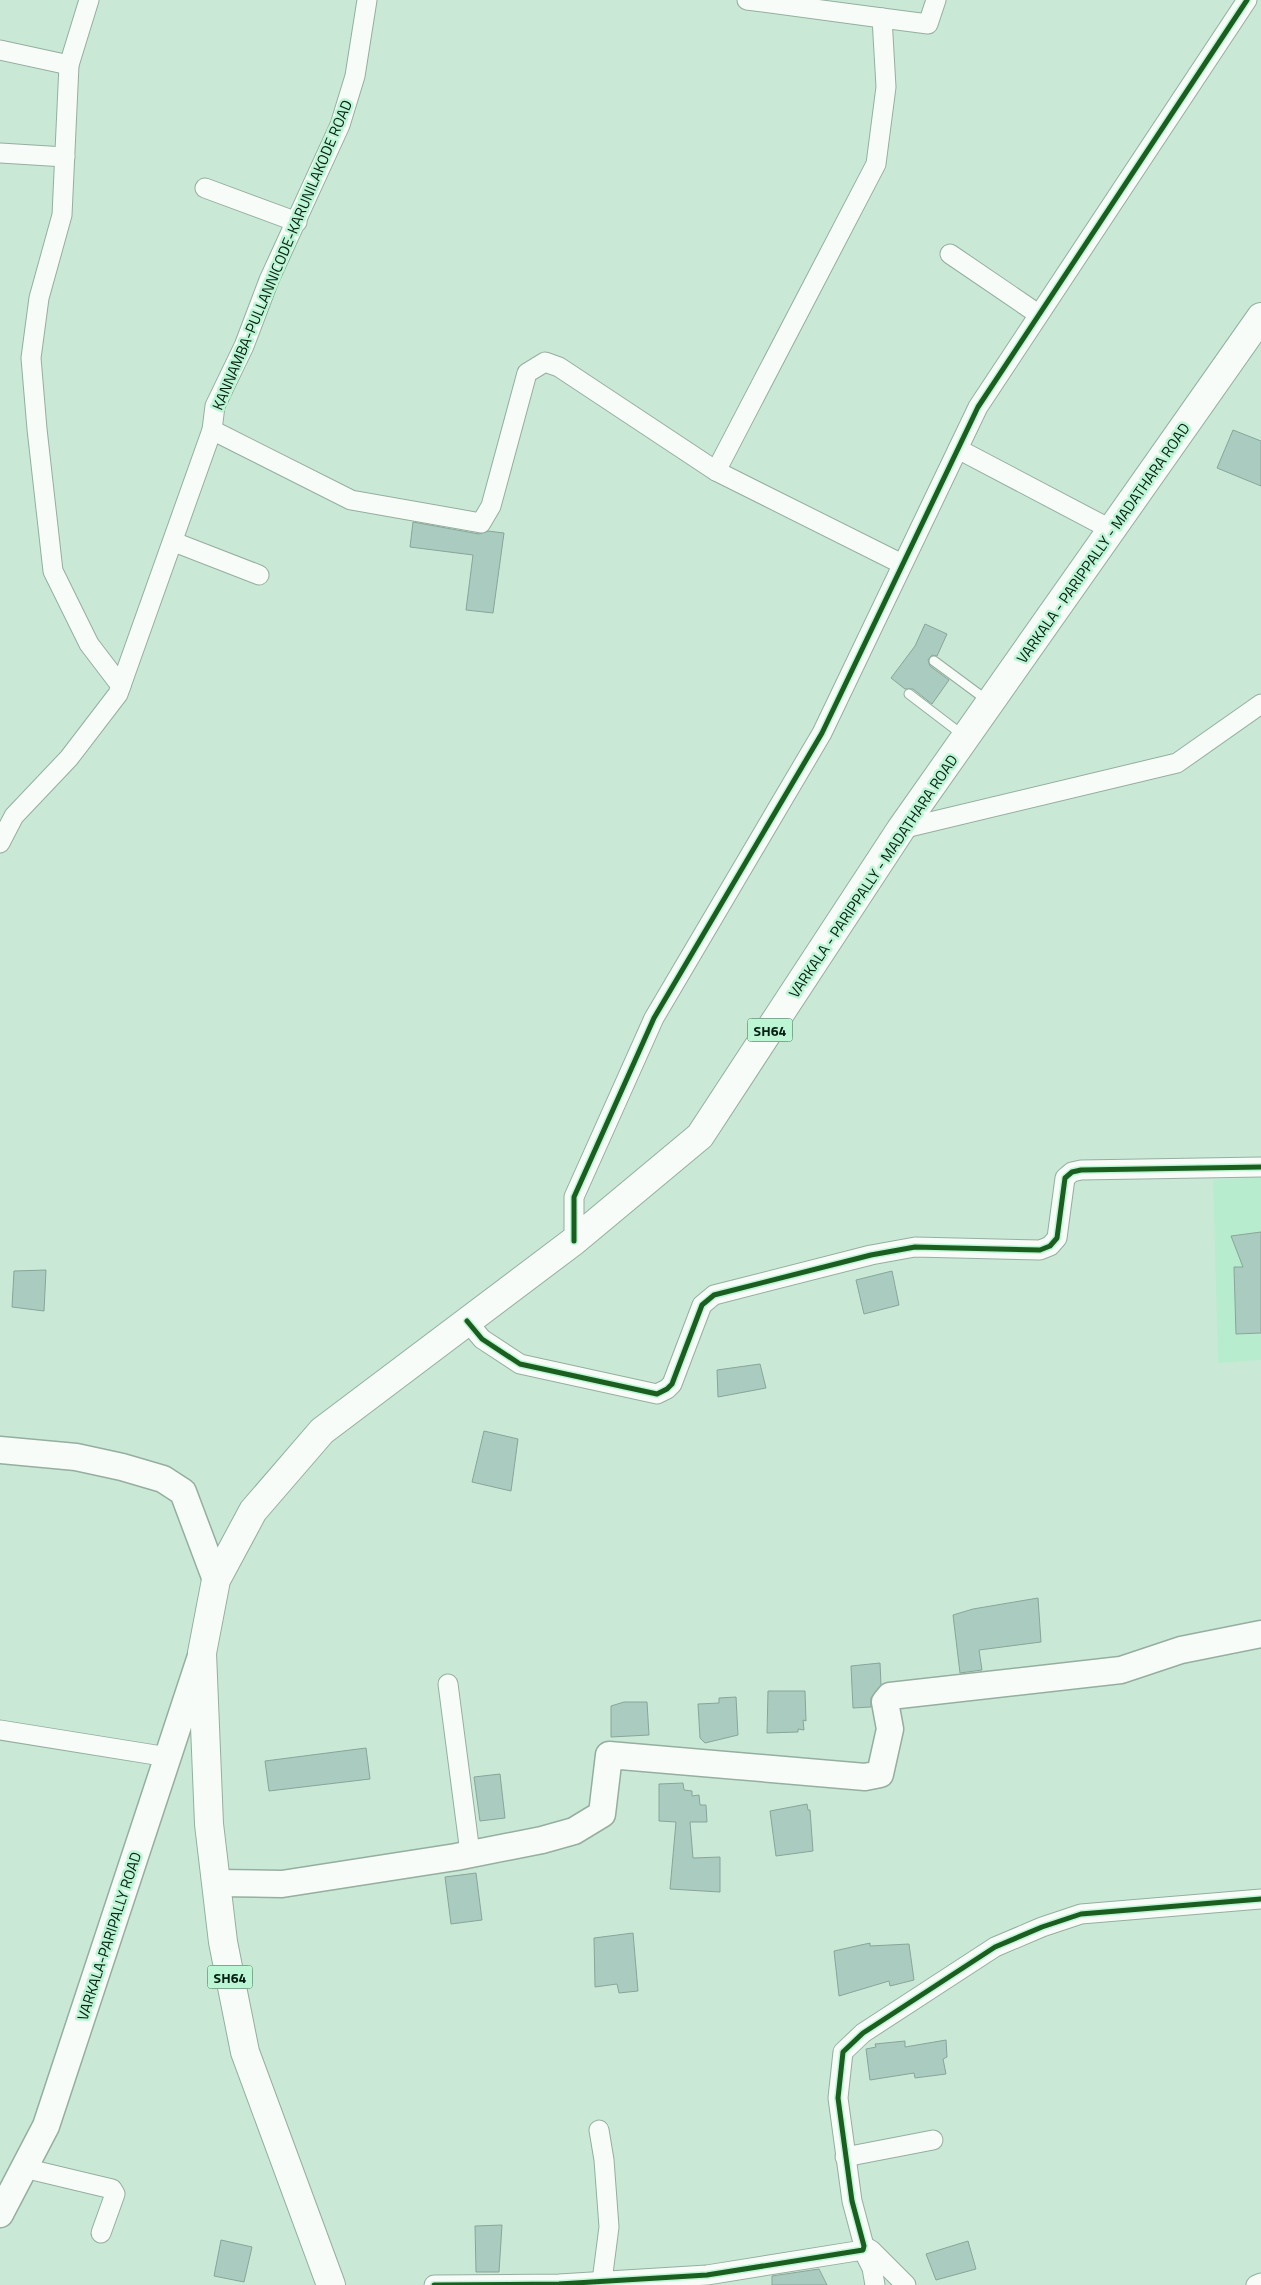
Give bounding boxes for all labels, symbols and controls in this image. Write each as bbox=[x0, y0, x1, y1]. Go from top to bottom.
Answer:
street label: KANNAMBA-PULLANNICODE-KARUNILAKODE ROAD bbox=[206, 96, 358, 414]
street label: VARKALA - PARIPPALLY - MADATHARA ROAD bbox=[1011, 418, 1195, 668]
street label: VARKALA - PARIPPALLY - MADATHARA ROAD bbox=[783, 750, 963, 1002]
road number: SH64 bbox=[748, 1018, 792, 1042]
street label: VARKALA-PARIPALLY ROAD bbox=[71, 1849, 147, 2023]
road number: SH64 bbox=[208, 1965, 252, 1988]

